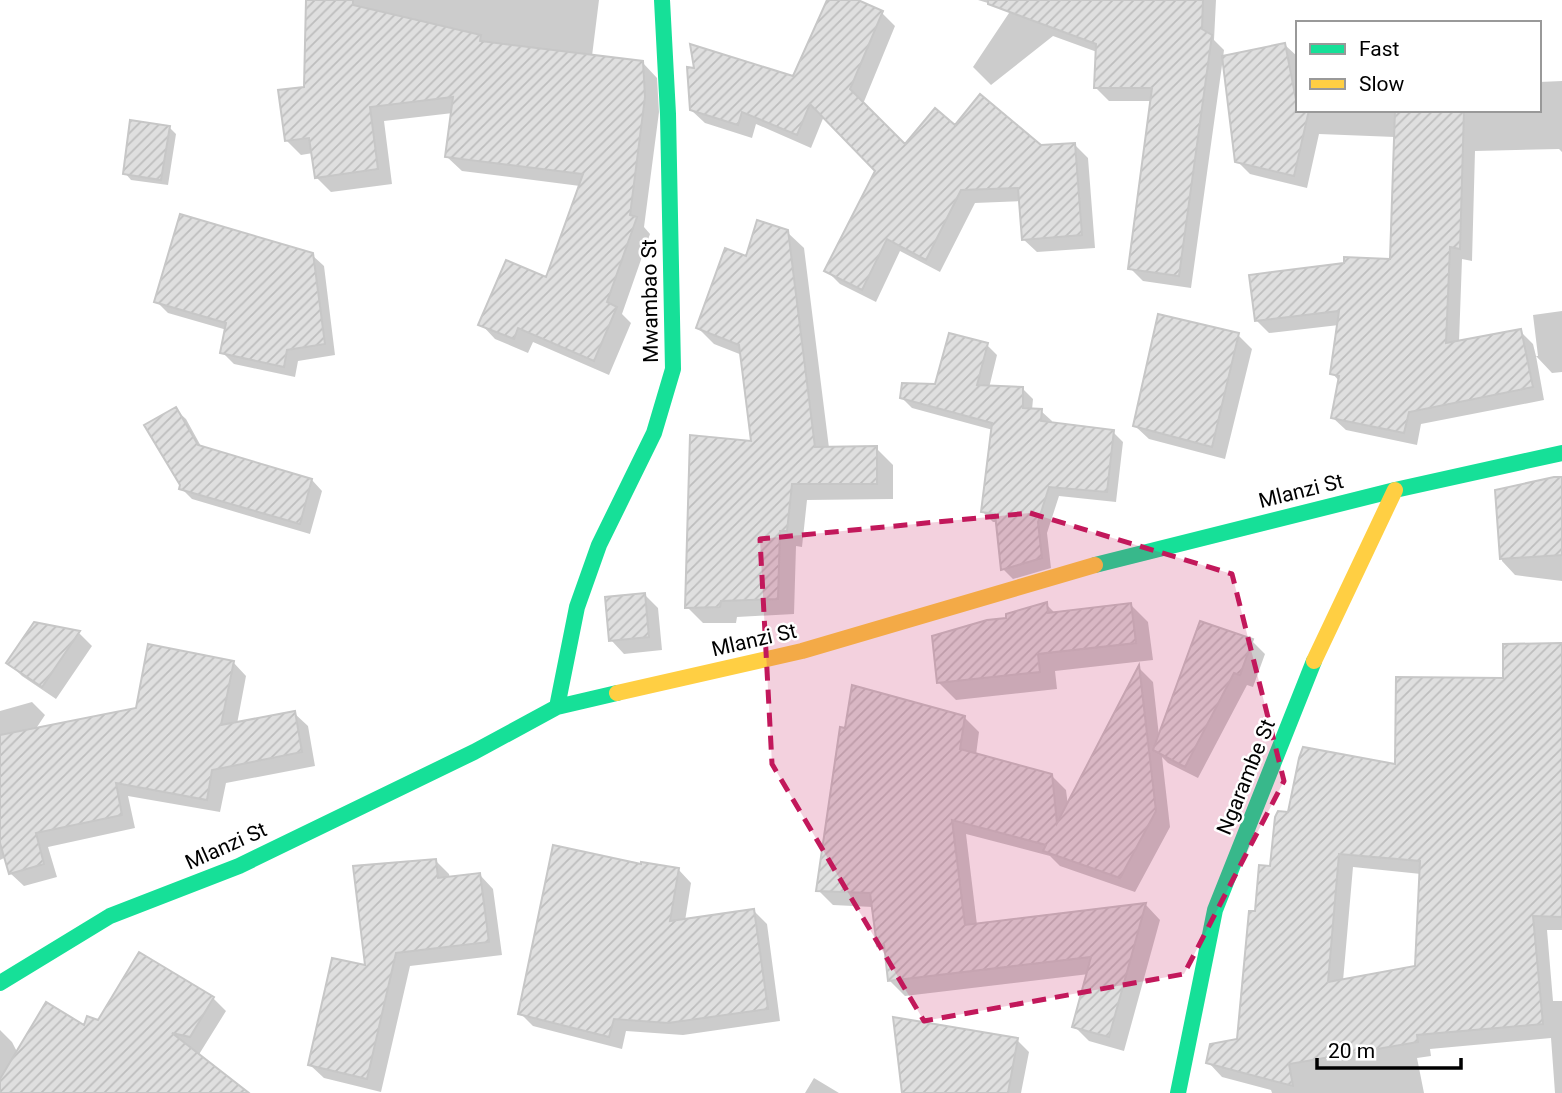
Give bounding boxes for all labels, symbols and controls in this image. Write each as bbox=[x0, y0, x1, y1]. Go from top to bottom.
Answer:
legend bbox=[1296, 21, 1541, 112]
text: Fast bbox=[1359, 37, 1400, 61]
text: Slow bbox=[1359, 72, 1405, 96]
street label: Mwambao St bbox=[637, 239, 663, 363]
street label: Mlanzi St bbox=[1256, 469, 1346, 513]
street label: Mlanzi St bbox=[709, 619, 799, 661]
street label: Ngarambe St bbox=[1212, 716, 1280, 838]
street label: Mlanzi St bbox=[182, 817, 271, 875]
scale bar bbox=[1317, 1026, 1460, 1070]
text: 20 m bbox=[1328, 1039, 1375, 1063]

